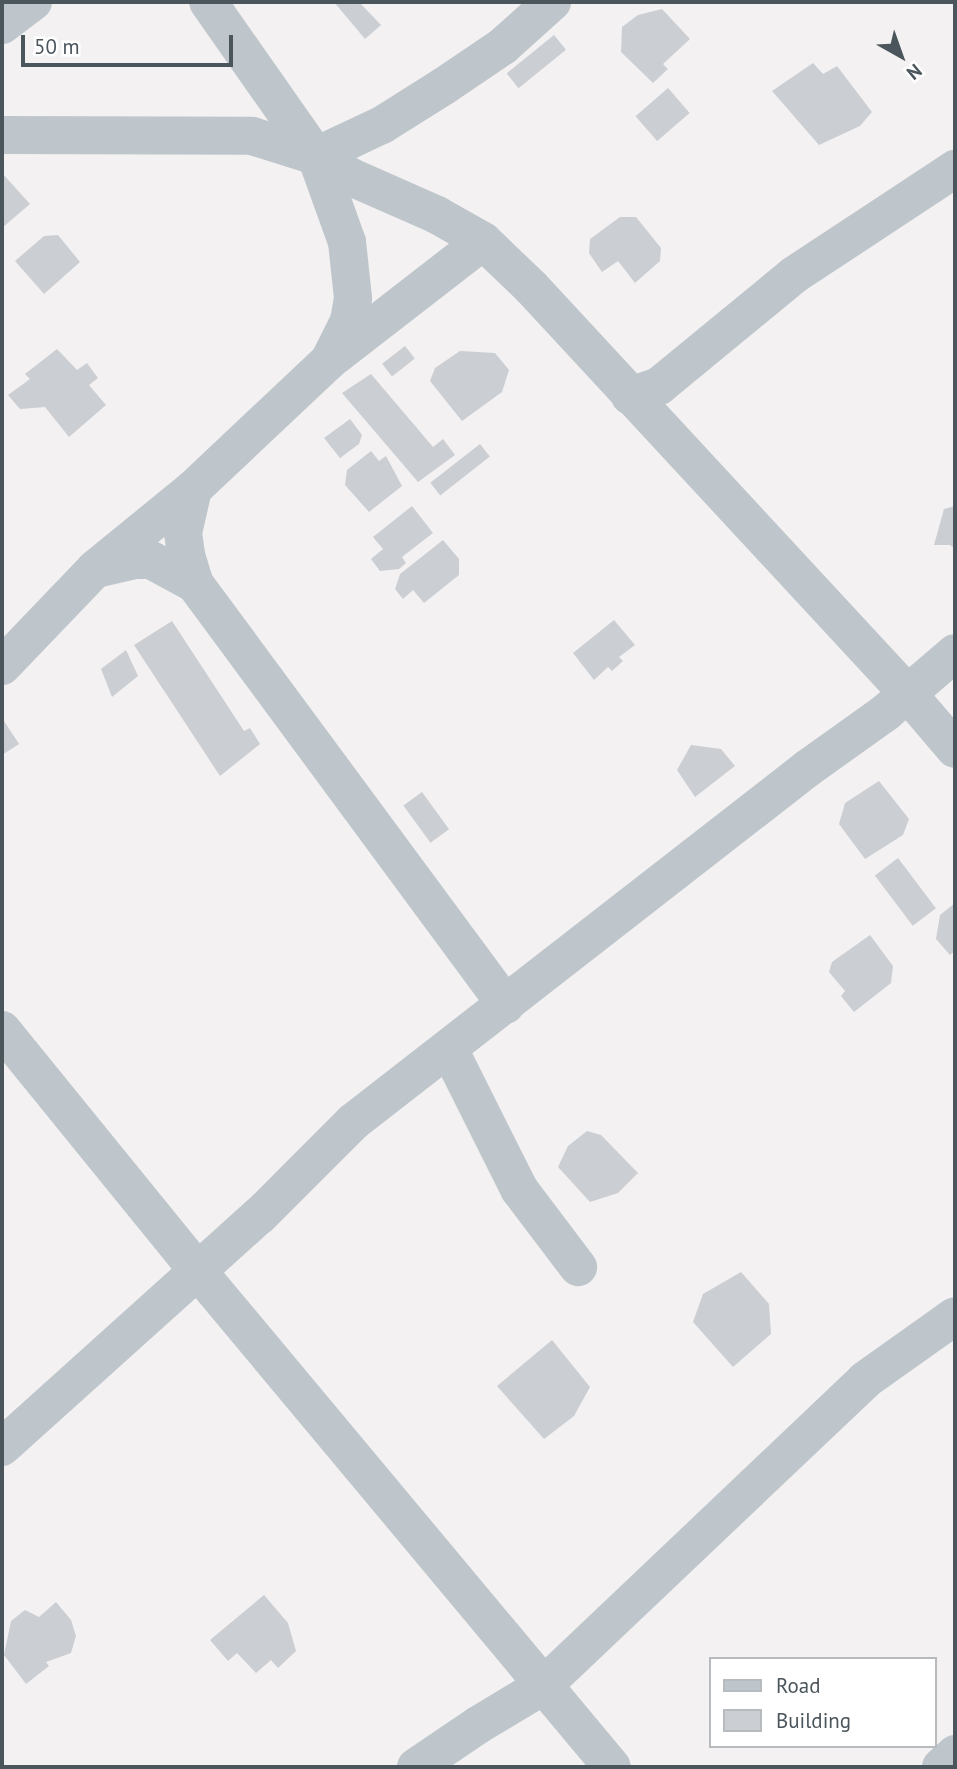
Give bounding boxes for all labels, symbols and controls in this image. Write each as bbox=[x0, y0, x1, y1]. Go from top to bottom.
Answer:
scale bar bbox=[24, 21, 236, 65]
north arrow bbox=[866, 21, 936, 91]
text: 50 m bbox=[34, 33, 80, 60]
text: N bbox=[902, 59, 927, 85]
legend bbox=[708, 1657, 936, 1748]
text: Road bbox=[776, 1672, 820, 1699]
text: Building bbox=[776, 1707, 851, 1734]

